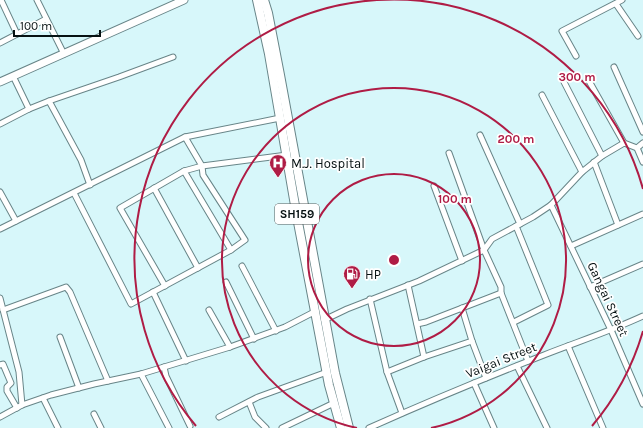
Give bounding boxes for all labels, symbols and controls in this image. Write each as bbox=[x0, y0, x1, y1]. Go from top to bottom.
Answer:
scale bar bbox=[14, 12, 100, 38]
text: 100 m bbox=[20, 19, 52, 33]
text: 300 m bbox=[558, 70, 596, 84]
text: 200 m bbox=[498, 132, 534, 146]
hospital icon: M.J. Hospital bbox=[268, 153, 288, 178]
place label: M.J. Hospital bbox=[291, 156, 365, 171]
text: 100 m bbox=[438, 192, 472, 206]
road number: SH159 bbox=[275, 204, 319, 224]
centre of rings bbox=[387, 253, 401, 267]
street label: Gangai Street bbox=[584, 259, 632, 339]
fuel station icon: HP bbox=[342, 264, 362, 289]
place label: HP bbox=[365, 267, 381, 282]
street label: Vaigai Street bbox=[463, 339, 539, 381]

